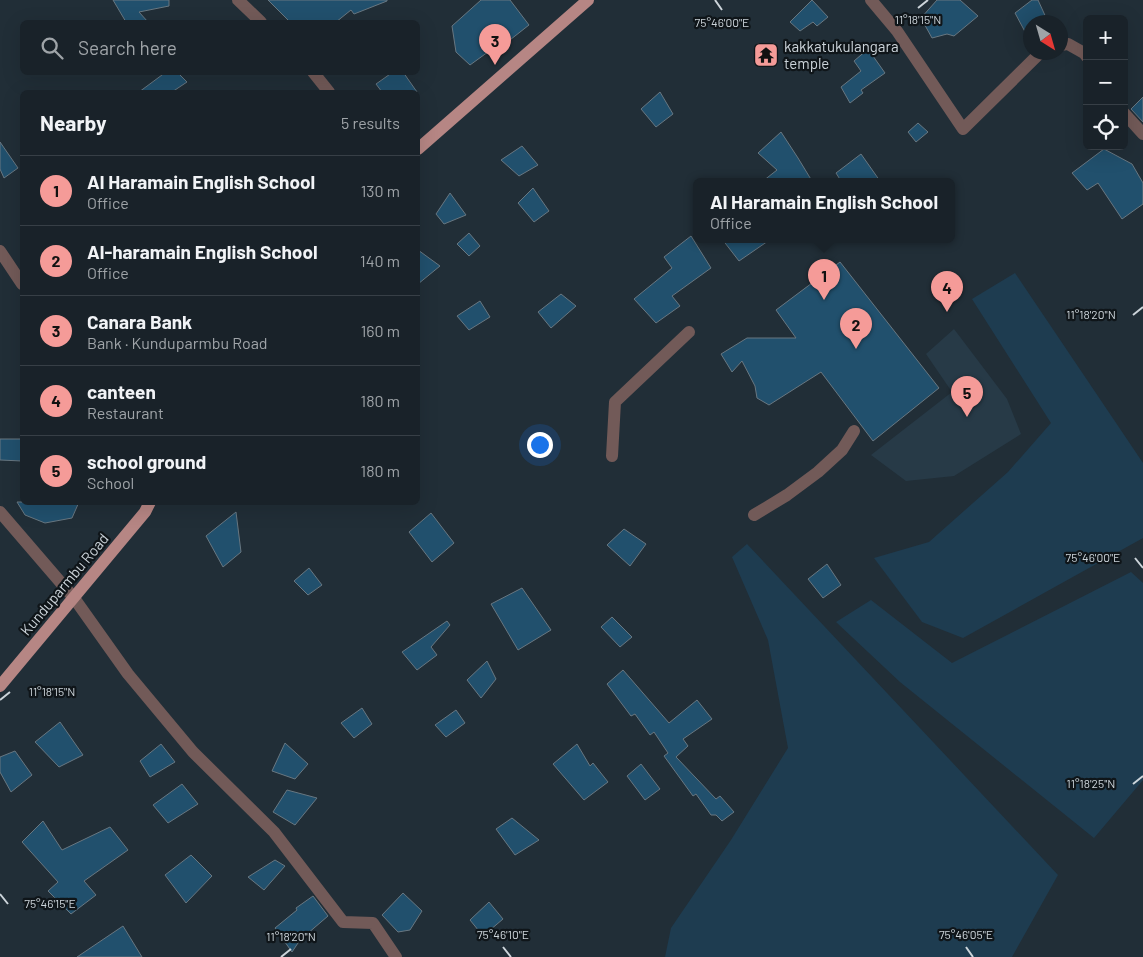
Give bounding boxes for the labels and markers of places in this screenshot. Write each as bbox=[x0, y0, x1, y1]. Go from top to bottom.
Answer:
pin: 3 bbox=[479, 24, 511, 65]
place label: kakkatukulangara temple bbox=[784, 37, 899, 72]
temple icon: kakkatukulangara temple bbox=[753, 42, 779, 68]
pin: 1 bbox=[808, 259, 840, 300]
pin: 4 bbox=[931, 271, 963, 312]
pin: 2 bbox=[840, 308, 872, 349]
pin: 5 bbox=[951, 376, 983, 417]

